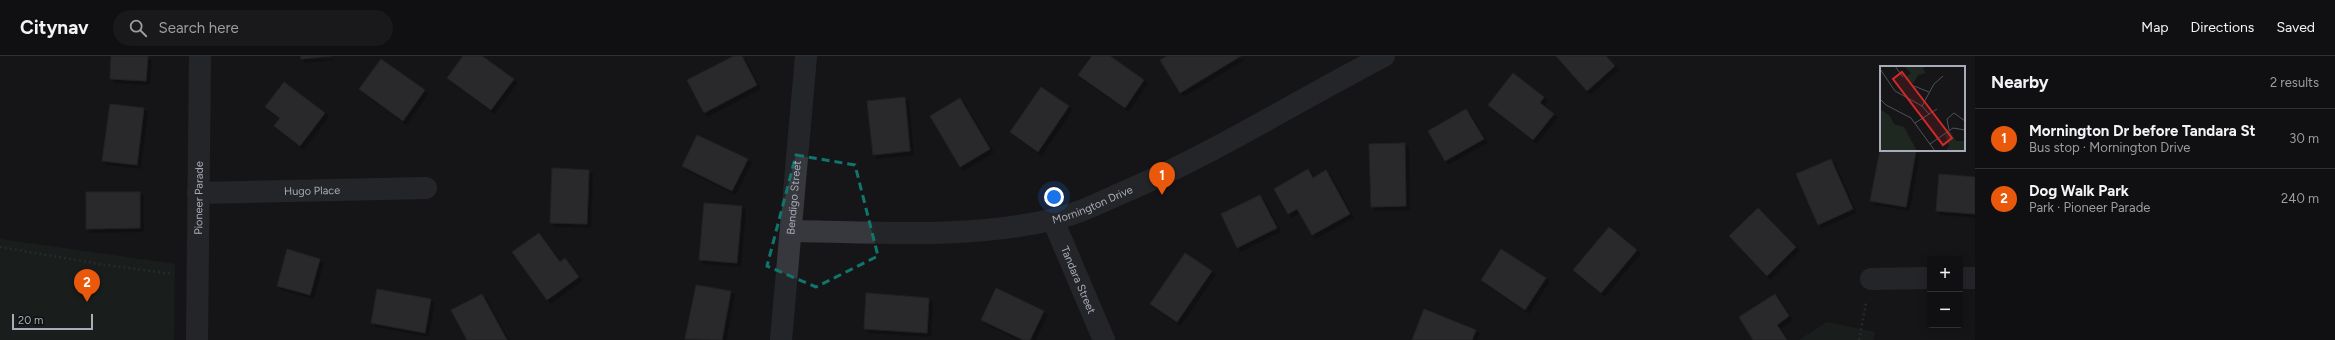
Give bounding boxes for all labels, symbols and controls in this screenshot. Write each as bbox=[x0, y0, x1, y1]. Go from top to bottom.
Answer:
search box bbox=[113, 10, 393, 46]
text: Citynav bbox=[20, 16, 89, 39]
icon: search bbox=[127, 17, 149, 39]
text: Search here bbox=[159, 19, 239, 37]
text: Map bbox=[2141, 19, 2169, 36]
text: Directions bbox=[2191, 19, 2254, 36]
text: Saved bbox=[2276, 19, 2315, 36]
inset map bbox=[1880, 66, 1965, 151]
text: Nearby bbox=[1991, 72, 2049, 92]
text: 2 results bbox=[2270, 75, 2319, 90]
text: Mornington Dr before Tandara St bbox=[2029, 122, 2256, 140]
text: 1 bbox=[2001, 131, 2007, 146]
text: 30 m bbox=[2289, 131, 2319, 146]
text: Bus stop · Mornington Drive bbox=[2029, 140, 2190, 155]
street label: Bendigo Street bbox=[784, 160, 804, 235]
street label: Pioneer Parade bbox=[192, 161, 206, 235]
pin: 1 bbox=[1149, 162, 1175, 195]
text: Dog Walk Park bbox=[2029, 182, 2129, 200]
street label: Mornington Drive bbox=[1051, 183, 1135, 227]
street label: Hugo Place bbox=[284, 184, 340, 198]
your location bbox=[1044, 187, 1064, 207]
text: 2 bbox=[2000, 191, 2008, 206]
text: 240 m bbox=[2281, 191, 2319, 206]
text: Park · Pioneer Parade bbox=[2029, 200, 2150, 215]
street label: Tandara Street bbox=[1058, 244, 1098, 316]
map controls bbox=[1927, 256, 1963, 328]
button: + bbox=[1927, 256, 1963, 292]
pin: 2 bbox=[74, 269, 100, 302]
button: − bbox=[1927, 292, 1963, 328]
scale bar bbox=[12, 312, 93, 331]
text: 20 m bbox=[18, 314, 43, 327]

